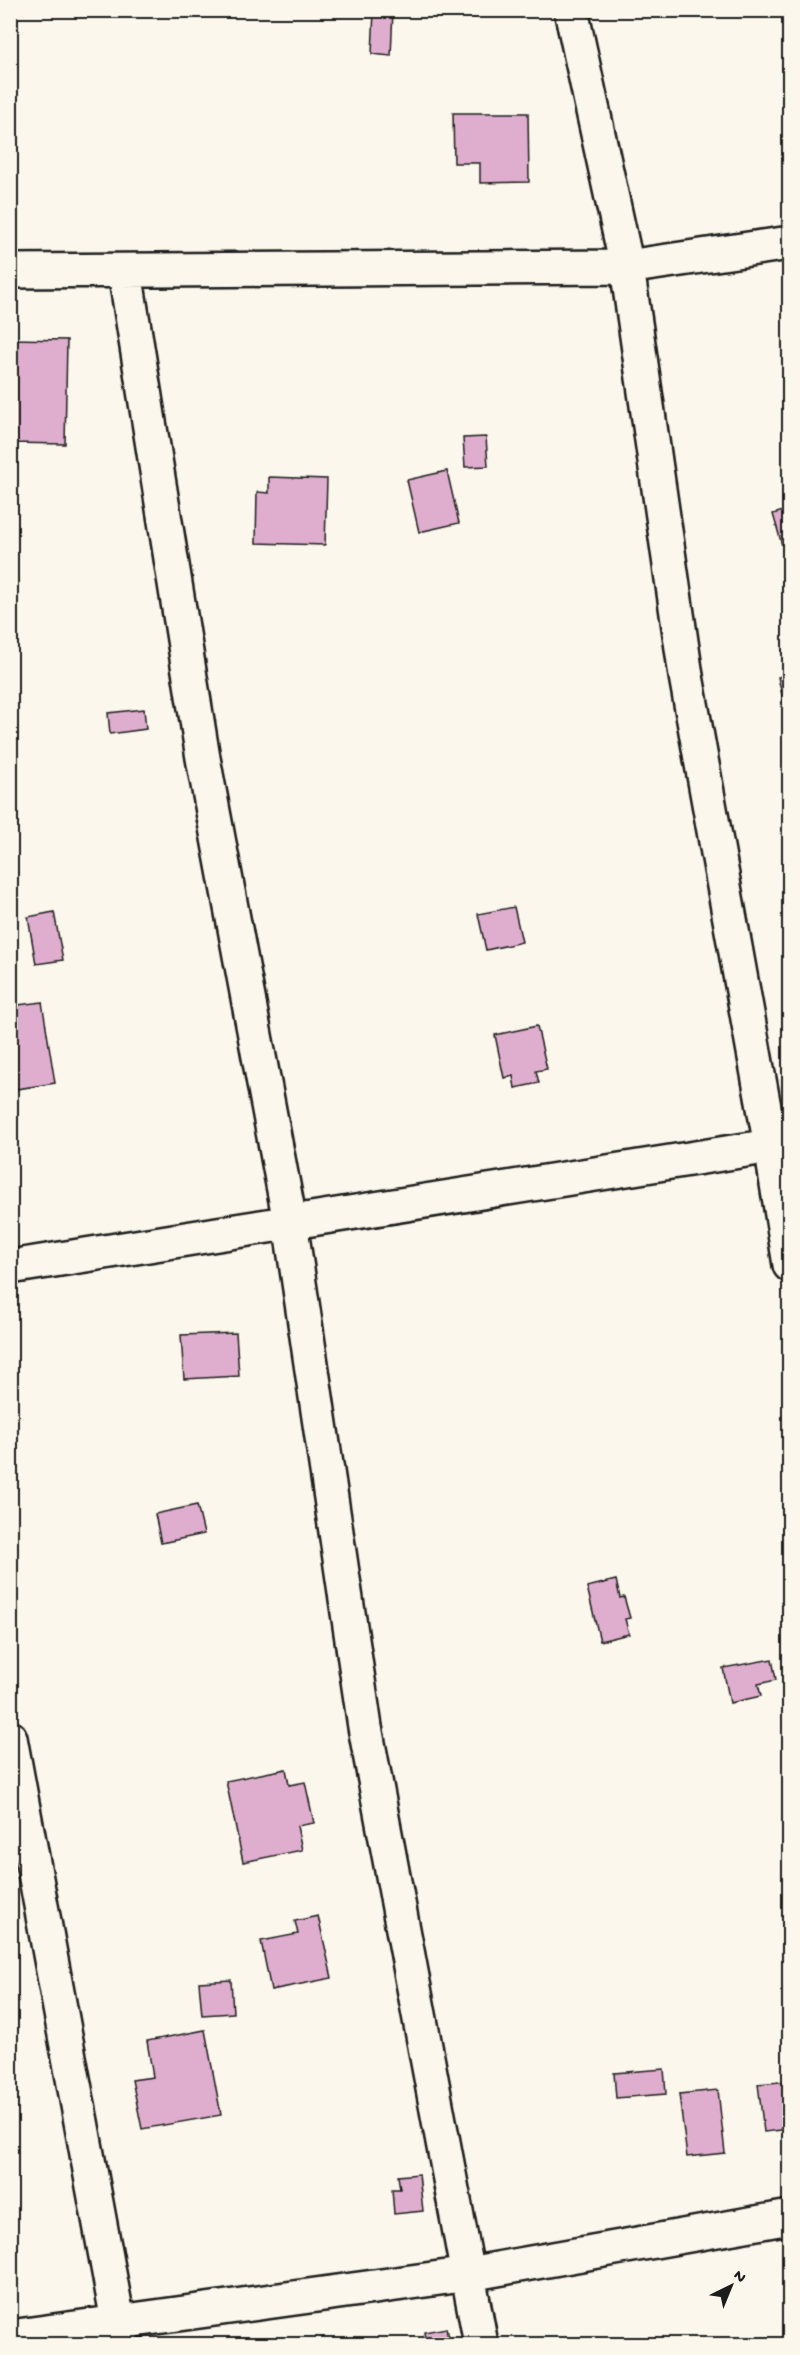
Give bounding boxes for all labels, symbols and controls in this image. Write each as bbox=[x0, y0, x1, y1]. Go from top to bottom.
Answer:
north arrow bbox=[701, 2256, 761, 2316]
text: N bbox=[729, 2267, 750, 2288]

